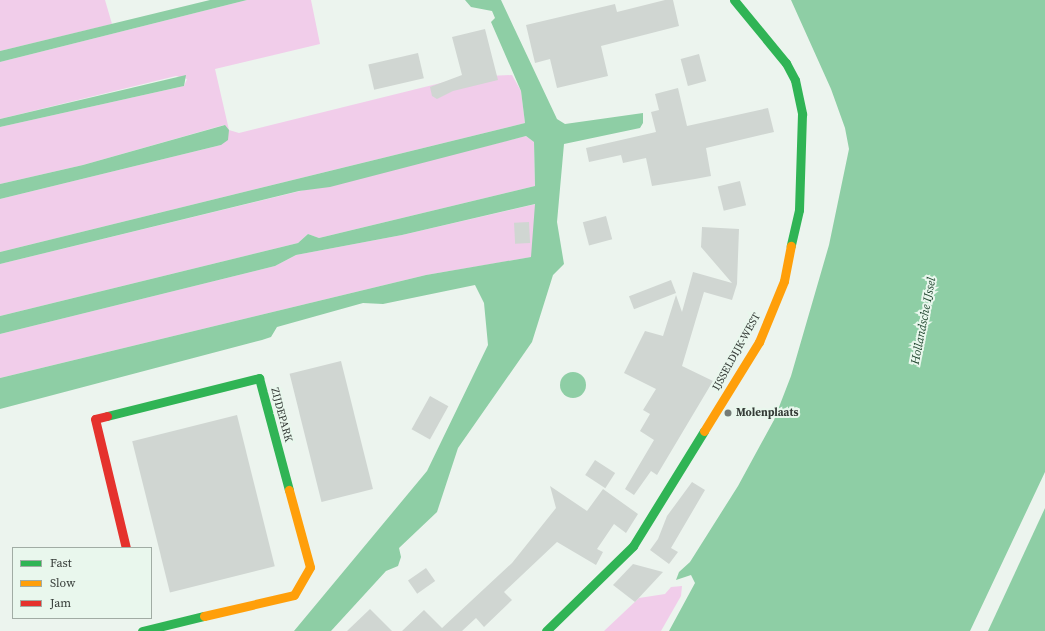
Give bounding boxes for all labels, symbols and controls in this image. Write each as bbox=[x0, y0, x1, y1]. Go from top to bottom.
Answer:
water label: Hollandsche IJssel bbox=[909, 276, 939, 366]
street label: IJSSELDIJK-WEST bbox=[710, 311, 764, 393]
street label: ZIJDEPARK bbox=[267, 386, 295, 444]
place label: Molenplaats bbox=[736, 406, 798, 420]
marker: Molenplaats bbox=[723, 408, 733, 418]
legend bbox=[12, 547, 152, 619]
text: Fast bbox=[50, 555, 72, 571]
text: Slow bbox=[50, 575, 75, 591]
text: Jam bbox=[50, 595, 71, 611]

